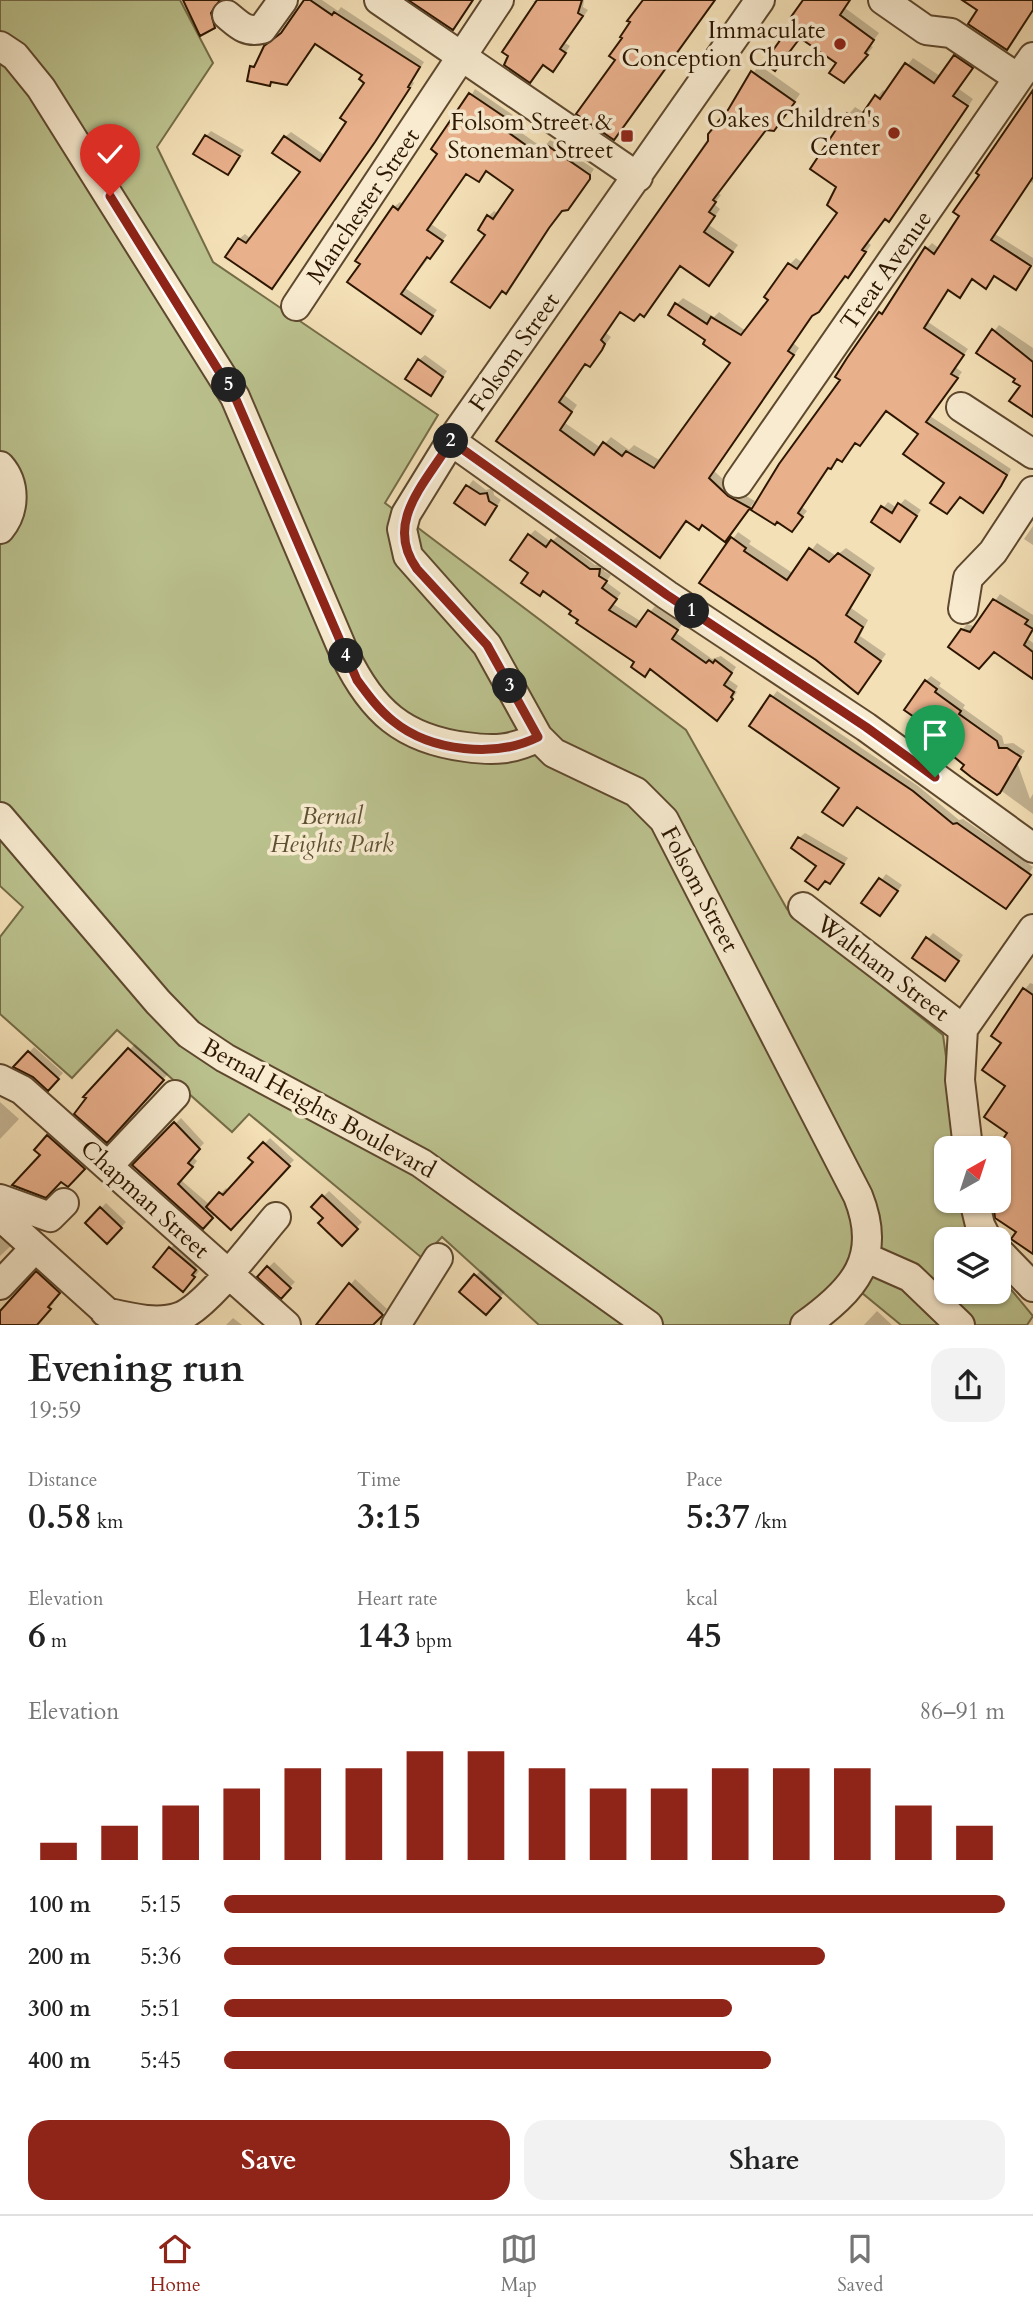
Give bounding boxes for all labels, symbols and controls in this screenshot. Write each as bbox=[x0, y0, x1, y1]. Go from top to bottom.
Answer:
place label: Immaculate Conception Church bbox=[621, 14, 826, 75]
marker: Immaculate Conception Church bbox=[832, 36, 848, 52]
place label: Oakes Children's Center bbox=[707, 103, 880, 164]
place label: Folsom Street & Stoneman Street bbox=[447, 106, 613, 167]
street label: Manchester Street bbox=[299, 122, 428, 291]
pin bbox=[80, 124, 140, 196]
marker: Oakes Children's Center bbox=[886, 125, 902, 141]
marker: Folsom Street & Stoneman Street bbox=[619, 128, 635, 144]
icon: check bbox=[91, 135, 129, 173]
street label: Treat Avenue bbox=[833, 204, 940, 337]
street label: Folsom Street bbox=[461, 286, 568, 418]
pin: 5 bbox=[212, 368, 246, 402]
text: 5 bbox=[224, 371, 233, 397]
pin: 2 bbox=[434, 424, 468, 458]
text: 2 bbox=[446, 427, 455, 453]
pin: 1 bbox=[674, 594, 710, 628]
text: 1 bbox=[687, 597, 696, 623]
pin: 4 bbox=[328, 638, 364, 674]
text: 4 bbox=[341, 642, 350, 668]
pin: 3 bbox=[492, 668, 528, 704]
text: 3 bbox=[505, 672, 514, 698]
pin bbox=[905, 705, 965, 777]
icon: arrive bbox=[916, 716, 954, 754]
park label: Bernal Heights Park bbox=[270, 800, 394, 861]
street label: Folsom Street bbox=[653, 820, 747, 958]
street label: Waltham Street bbox=[809, 907, 956, 1030]
street label: Bernal Heights Boulevard bbox=[196, 1030, 442, 1187]
street label: Chapman Street bbox=[73, 1133, 217, 1266]
north arrow bbox=[934, 1136, 1012, 1213]
map controls bbox=[934, 1136, 1011, 1304]
button: layers bbox=[934, 1227, 1011, 1304]
text: Evening run bbox=[28, 1343, 244, 1395]
button: share bbox=[931, 1348, 1005, 1422]
text: 19:59 bbox=[28, 1395, 81, 1426]
text: Distance bbox=[28, 1467, 97, 1493]
text: Time bbox=[357, 1467, 401, 1493]
text: Pace bbox=[686, 1467, 723, 1493]
text: 0.58 bbox=[28, 1493, 92, 1541]
text: 3:15 bbox=[357, 1493, 421, 1541]
text: 5:37 bbox=[686, 1493, 750, 1541]
text: km bbox=[92, 1509, 123, 1535]
text: /km bbox=[750, 1509, 787, 1535]
text: Elevation bbox=[28, 1586, 103, 1612]
text: Heart rate bbox=[357, 1586, 438, 1612]
text: kcal bbox=[686, 1586, 718, 1612]
text: 6 bbox=[28, 1612, 46, 1660]
text: 143 bbox=[357, 1612, 411, 1660]
text: 45 bbox=[686, 1612, 722, 1660]
text: m bbox=[46, 1628, 67, 1654]
text: bpm bbox=[411, 1628, 452, 1654]
text: Elevation bbox=[28, 1696, 119, 1727]
text: 86–91 m bbox=[920, 1696, 1005, 1727]
text: 100 m bbox=[28, 1889, 91, 1920]
text: 5:15 bbox=[140, 1889, 181, 1920]
text: 200 m bbox=[28, 1941, 91, 1972]
text: 5:36 bbox=[140, 1941, 181, 1972]
text: 300 m bbox=[28, 1993, 91, 2024]
text: 5:51 bbox=[140, 1993, 181, 2024]
text: 400 m bbox=[28, 2045, 91, 2076]
text: 5:45 bbox=[140, 2045, 181, 2076]
button: Save bbox=[28, 2120, 510, 2200]
button: Share bbox=[524, 2120, 1005, 2200]
tab: Home bbox=[150, 2230, 201, 2298]
tab: Map bbox=[500, 2230, 538, 2298]
tab: Saved bbox=[837, 2230, 883, 2298]

